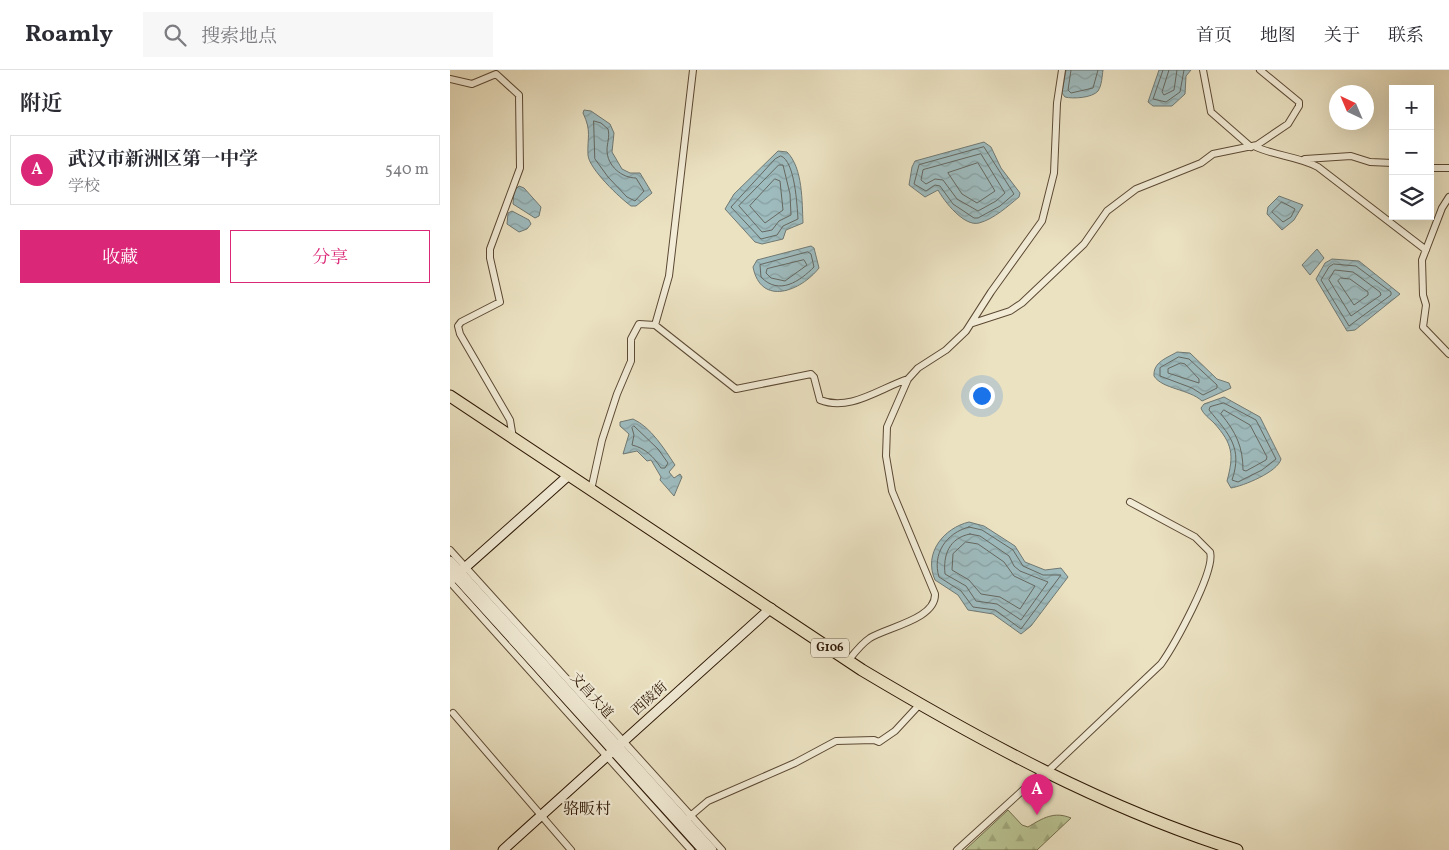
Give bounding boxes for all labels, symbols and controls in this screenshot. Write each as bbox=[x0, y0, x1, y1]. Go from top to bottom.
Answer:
search box bbox=[143, 12, 493, 57]
text: Roamly bbox=[25, 18, 113, 52]
icon: search bbox=[161, 21, 189, 49]
text: 搜索地点 bbox=[201, 24, 277, 50]
text: 首页 bbox=[1196, 24, 1232, 49]
text: 地图 bbox=[1260, 24, 1296, 49]
text: 关于 bbox=[1324, 24, 1360, 49]
text: 联系 bbox=[1388, 24, 1424, 49]
north arrow bbox=[1329, 85, 1374, 130]
map controls bbox=[1389, 85, 1434, 220]
button: + bbox=[1389, 85, 1434, 130]
text: 附近 bbox=[20, 90, 62, 119]
button: − bbox=[1389, 130, 1434, 175]
text: 武汉市新洲区第一中学 bbox=[68, 147, 258, 173]
text: A bbox=[31, 159, 43, 181]
text: 540 m bbox=[385, 159, 429, 181]
button: layers bbox=[1389, 175, 1434, 220]
text: 学校 bbox=[68, 176, 100, 198]
button: 收藏 bbox=[20, 230, 220, 283]
button: 分享 bbox=[230, 230, 430, 283]
your location bbox=[969, 383, 995, 409]
road number: G106 bbox=[811, 638, 849, 658]
street label: 文昌大道 bbox=[565, 669, 617, 723]
street label: 西陵街 bbox=[628, 678, 672, 720]
pin: A bbox=[1021, 774, 1053, 815]
district label: 骆畈村 bbox=[563, 799, 611, 821]

